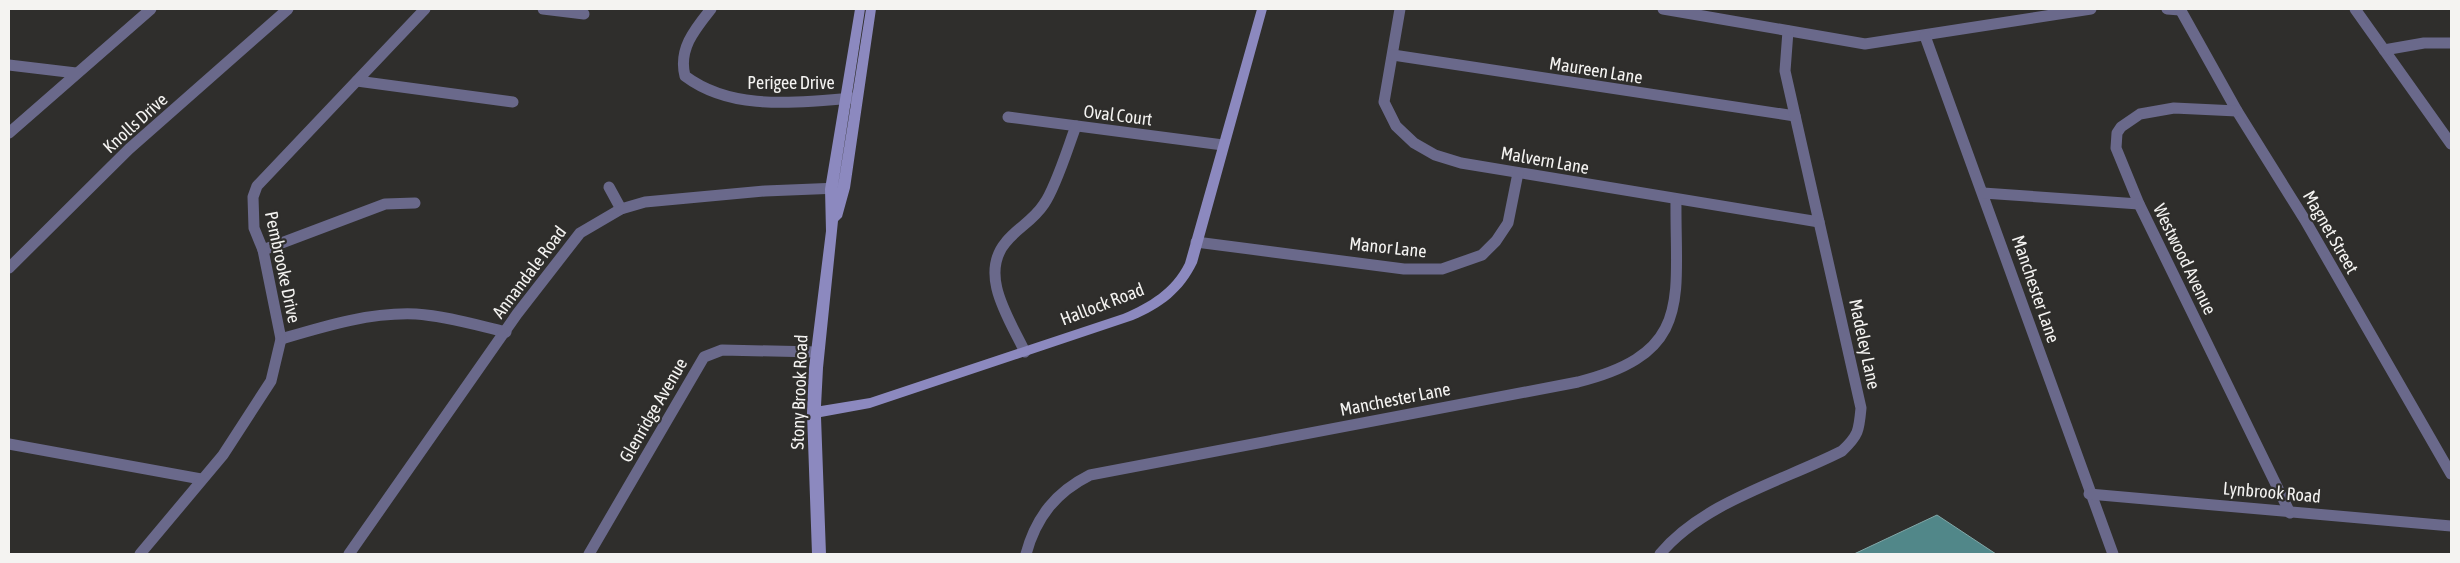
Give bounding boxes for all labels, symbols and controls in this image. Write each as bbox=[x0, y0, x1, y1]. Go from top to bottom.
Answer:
street label: Maureen Lane bbox=[1548, 52, 1644, 88]
street label: Perigee Drive bbox=[747, 72, 835, 93]
street label: Knolls Drive bbox=[99, 89, 171, 157]
street label: Oval Court bbox=[1083, 100, 1153, 130]
street label: Malvern Lane bbox=[1499, 142, 1591, 178]
street label: Magnet Street bbox=[2299, 187, 2363, 277]
street label: Westwood Avenue bbox=[2149, 200, 2221, 318]
street label: Pembrooke Drive bbox=[261, 209, 305, 325]
street label: Annandale Road bbox=[488, 222, 570, 322]
street label: Manor Lane bbox=[1348, 232, 1428, 262]
street label: Manchester Lane bbox=[2008, 233, 2064, 345]
street label: Hallock Road bbox=[1057, 278, 1147, 330]
street label: Madeley Lane bbox=[1845, 297, 1885, 391]
street label: Stony Brook Road bbox=[786, 334, 812, 450]
street label: Glenridge Avenue bbox=[615, 354, 691, 466]
street label: Manchester Lane bbox=[1338, 378, 1452, 420]
street label: Lynbrook Road bbox=[2222, 477, 2322, 507]

